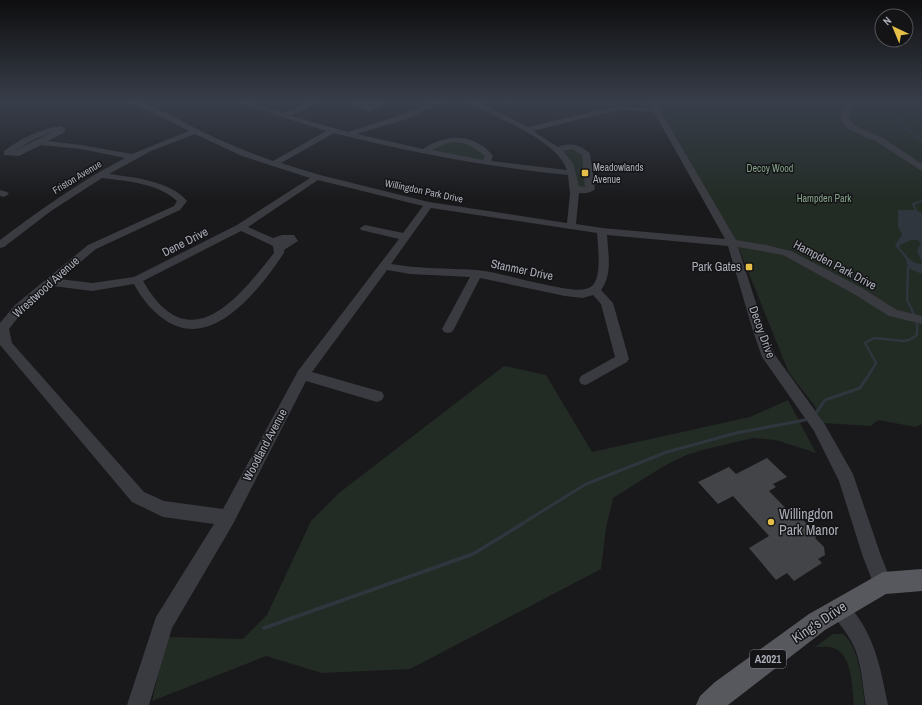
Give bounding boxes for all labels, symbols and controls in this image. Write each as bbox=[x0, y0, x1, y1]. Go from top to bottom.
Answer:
north arrow bbox=[874, 8, 914, 48]
text: N bbox=[880, 14, 894, 28]
street label: Friston Avenue bbox=[50, 157, 104, 197]
place label: Meadowlands Avenue bbox=[592, 161, 644, 186]
park label: Decoy Wood bbox=[747, 162, 793, 175]
marker: Meadowlands Avenue bbox=[580, 168, 590, 178]
street label: Willingdon Park Drive bbox=[384, 176, 465, 206]
park label: Hampden Park bbox=[797, 192, 852, 205]
street label: Dene Drive bbox=[159, 224, 211, 260]
street label: Hampden Park Drive bbox=[791, 236, 879, 294]
street label: Wrestwood Avenue bbox=[9, 253, 83, 321]
street label: Stanmer Drive bbox=[489, 256, 555, 284]
place label: Park Gates bbox=[692, 259, 741, 275]
marker: Park Gates bbox=[744, 262, 754, 272]
street label: Decoy Drive bbox=[745, 304, 779, 360]
street label: Woodland Avenue bbox=[239, 406, 291, 484]
place label: Willingdon Park Manor bbox=[779, 505, 839, 539]
marker: Willingdon Park Manor bbox=[766, 517, 776, 527]
street label: King's Drive bbox=[788, 597, 850, 647]
road number: A2021 bbox=[750, 650, 786, 668]

